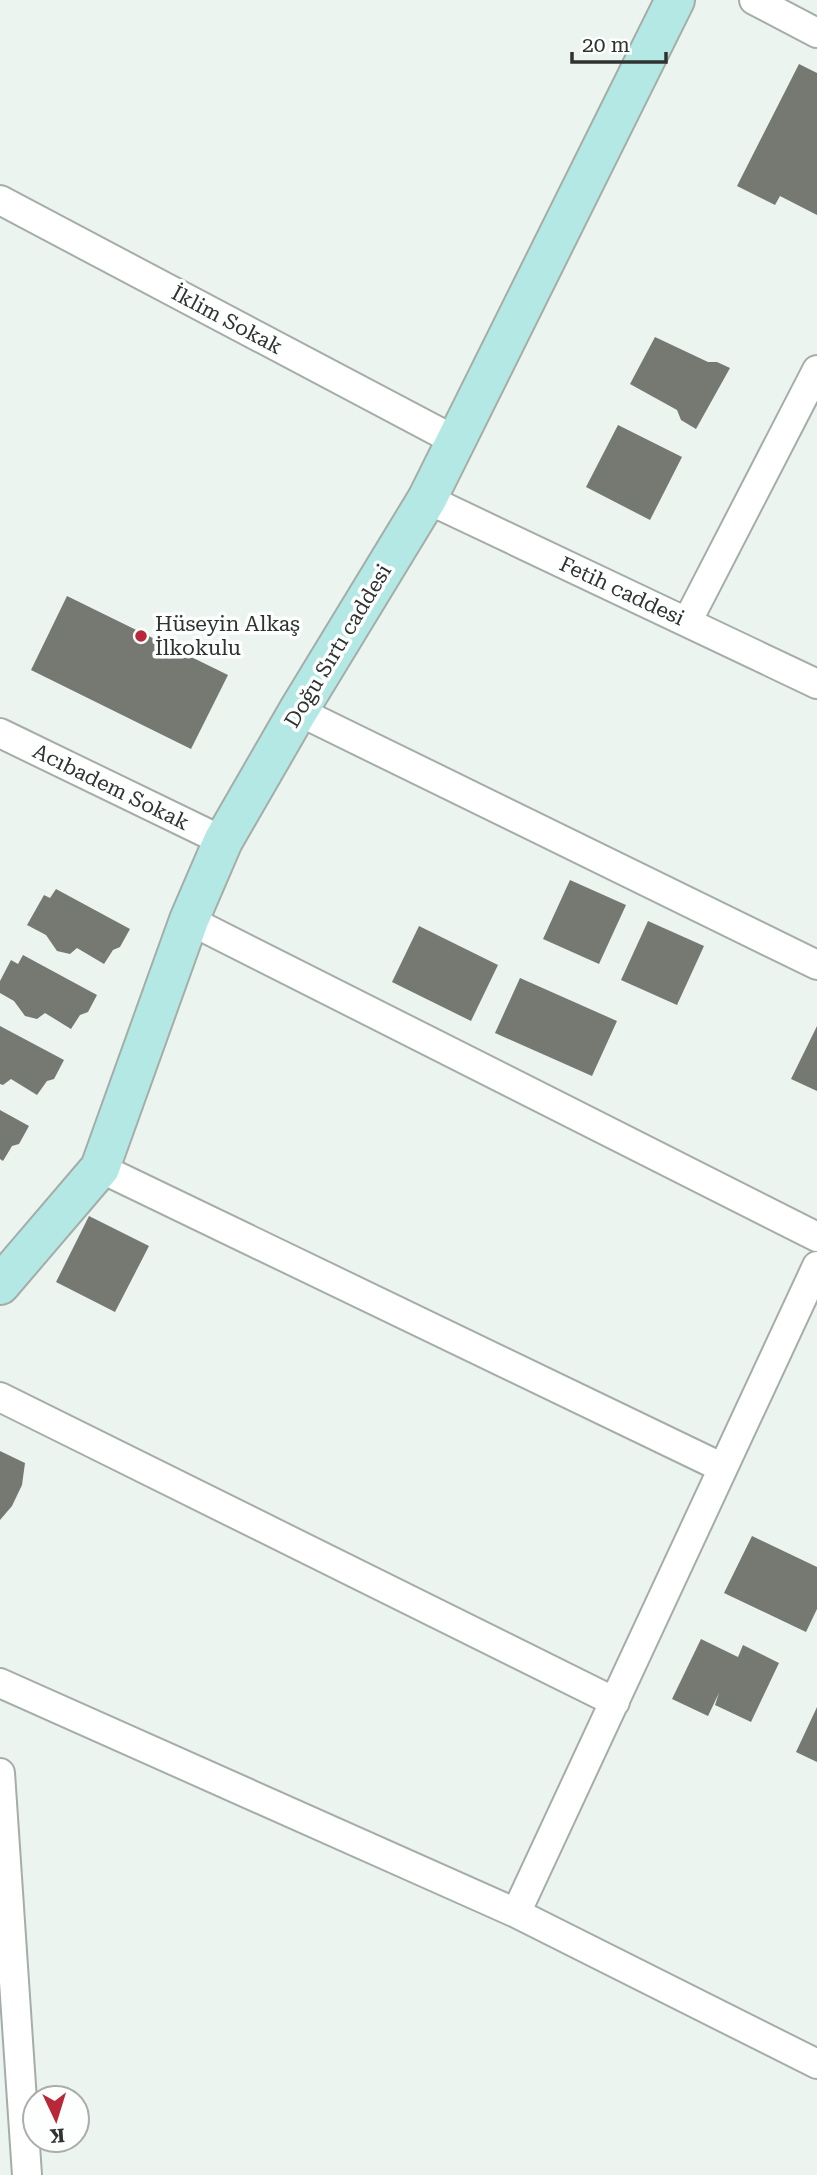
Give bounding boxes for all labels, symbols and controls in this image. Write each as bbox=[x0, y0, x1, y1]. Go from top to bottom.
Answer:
scale bar bbox=[572, 21, 666, 65]
text: 20 m bbox=[582, 33, 630, 57]
street label: İklim Sokak bbox=[168, 281, 286, 359]
street label: Fetih caddesi bbox=[556, 552, 688, 630]
street label: Doğu Sırtı caddesi bbox=[280, 560, 396, 732]
place label: Hüseyin Alkaş İlkokulu bbox=[155, 612, 300, 660]
marker: Hüseyin Alkaş İlkokulu bbox=[133, 628, 149, 644]
street label: Acıbadem Sokak bbox=[29, 739, 193, 835]
north arrow bbox=[21, 2084, 91, 2154]
text: K bbox=[49, 2123, 65, 2147]

